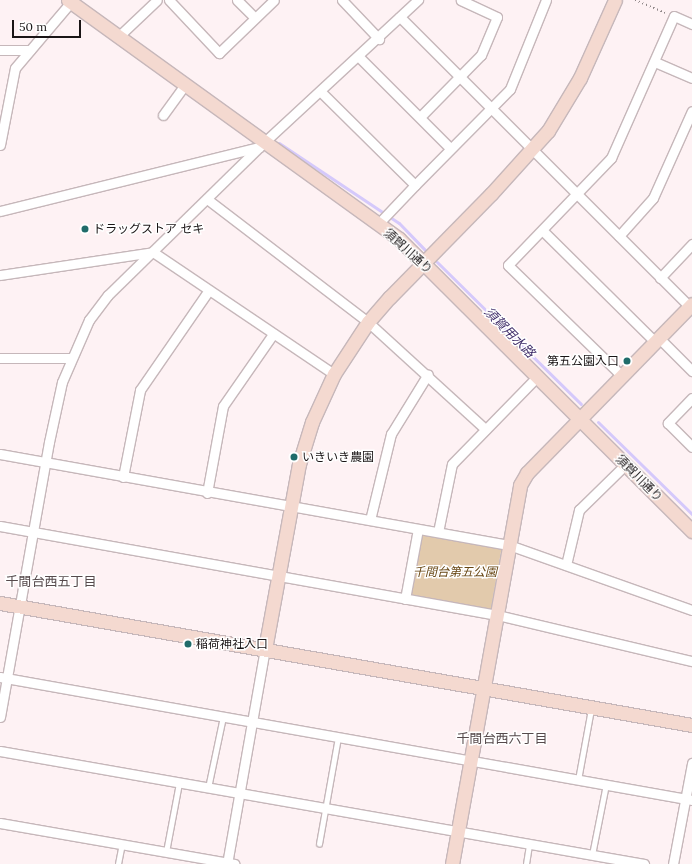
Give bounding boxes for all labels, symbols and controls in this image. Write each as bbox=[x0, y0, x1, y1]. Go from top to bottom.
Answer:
scale bar bbox=[14, 12, 83, 38]
text: 50 m bbox=[19, 19, 47, 34]
place label: ドラッグストア セキ bbox=[93, 222, 204, 236]
marker: ドラッグストア セキ bbox=[80, 224, 90, 234]
street label: 須賀川通り bbox=[381, 226, 435, 276]
water label: 須賀用水路 bbox=[481, 305, 537, 361]
place label: 第五公園入口 bbox=[547, 354, 619, 368]
marker: 第五公園入口 bbox=[622, 356, 632, 366]
place label: いきいき農園 bbox=[302, 450, 374, 464]
marker: いきいき農園 bbox=[289, 452, 299, 462]
street label: 須賀川通り bbox=[613, 452, 665, 504]
park label: 千間台第五公園 bbox=[413, 565, 497, 579]
district label: 千間台西五丁目 bbox=[6, 574, 96, 590]
place label: 稲荷神社入口 bbox=[196, 637, 268, 651]
marker: 稲荷神社入口 bbox=[183, 639, 193, 649]
district label: 千間台西六丁目 bbox=[457, 731, 547, 747]

